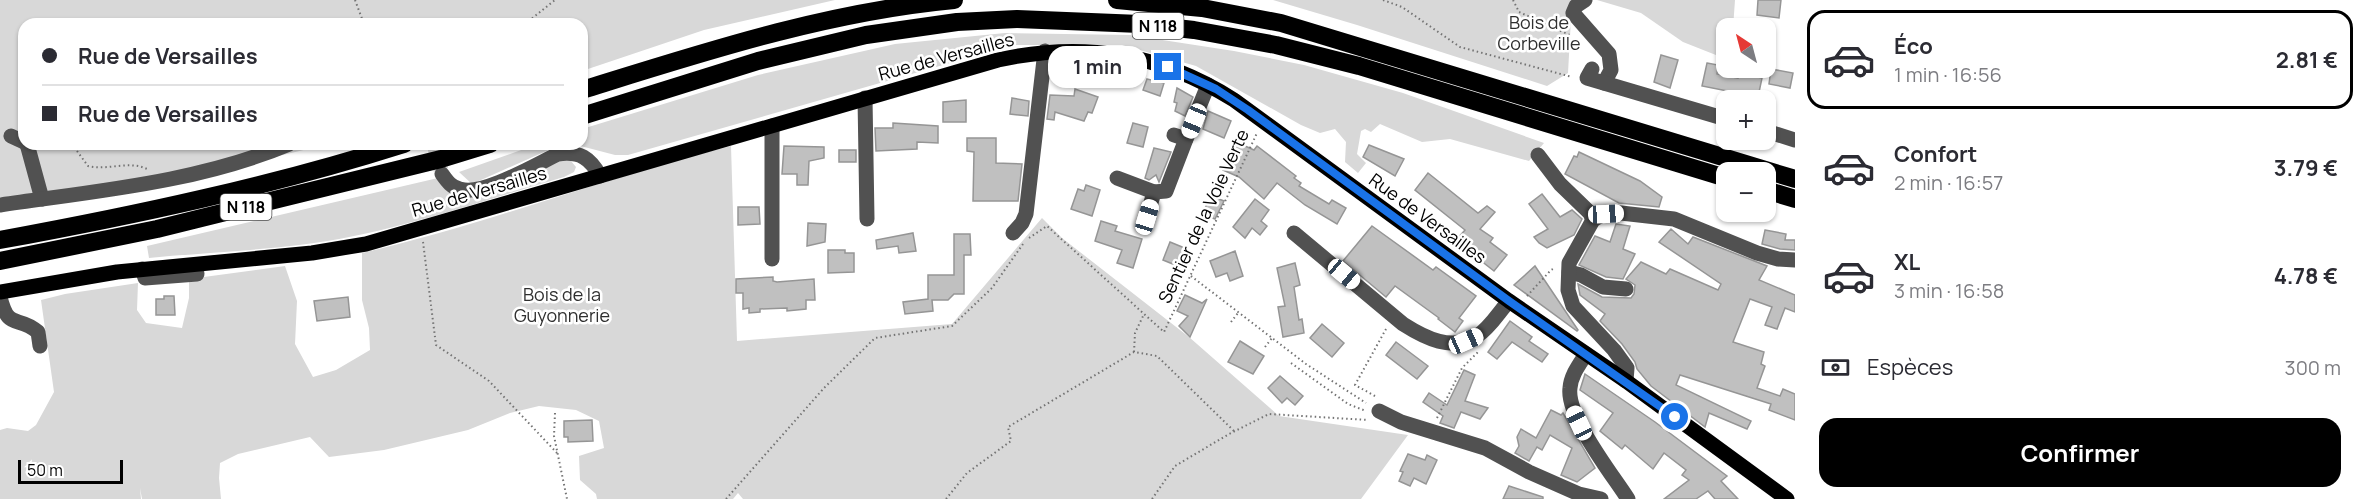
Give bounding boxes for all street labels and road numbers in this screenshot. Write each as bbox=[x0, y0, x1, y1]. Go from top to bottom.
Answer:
road number: N 118 bbox=[1132, 13, 1184, 39]
street label: Rue de Versailles bbox=[876, 26, 1016, 86]
street label: Sentier de la Voie Verte bbox=[1152, 125, 1254, 307]
street label: Rue de Versailles bbox=[409, 160, 549, 222]
street label: Rue de Versailles bbox=[1365, 167, 1491, 269]
road number: N 118 bbox=[220, 194, 272, 220]

